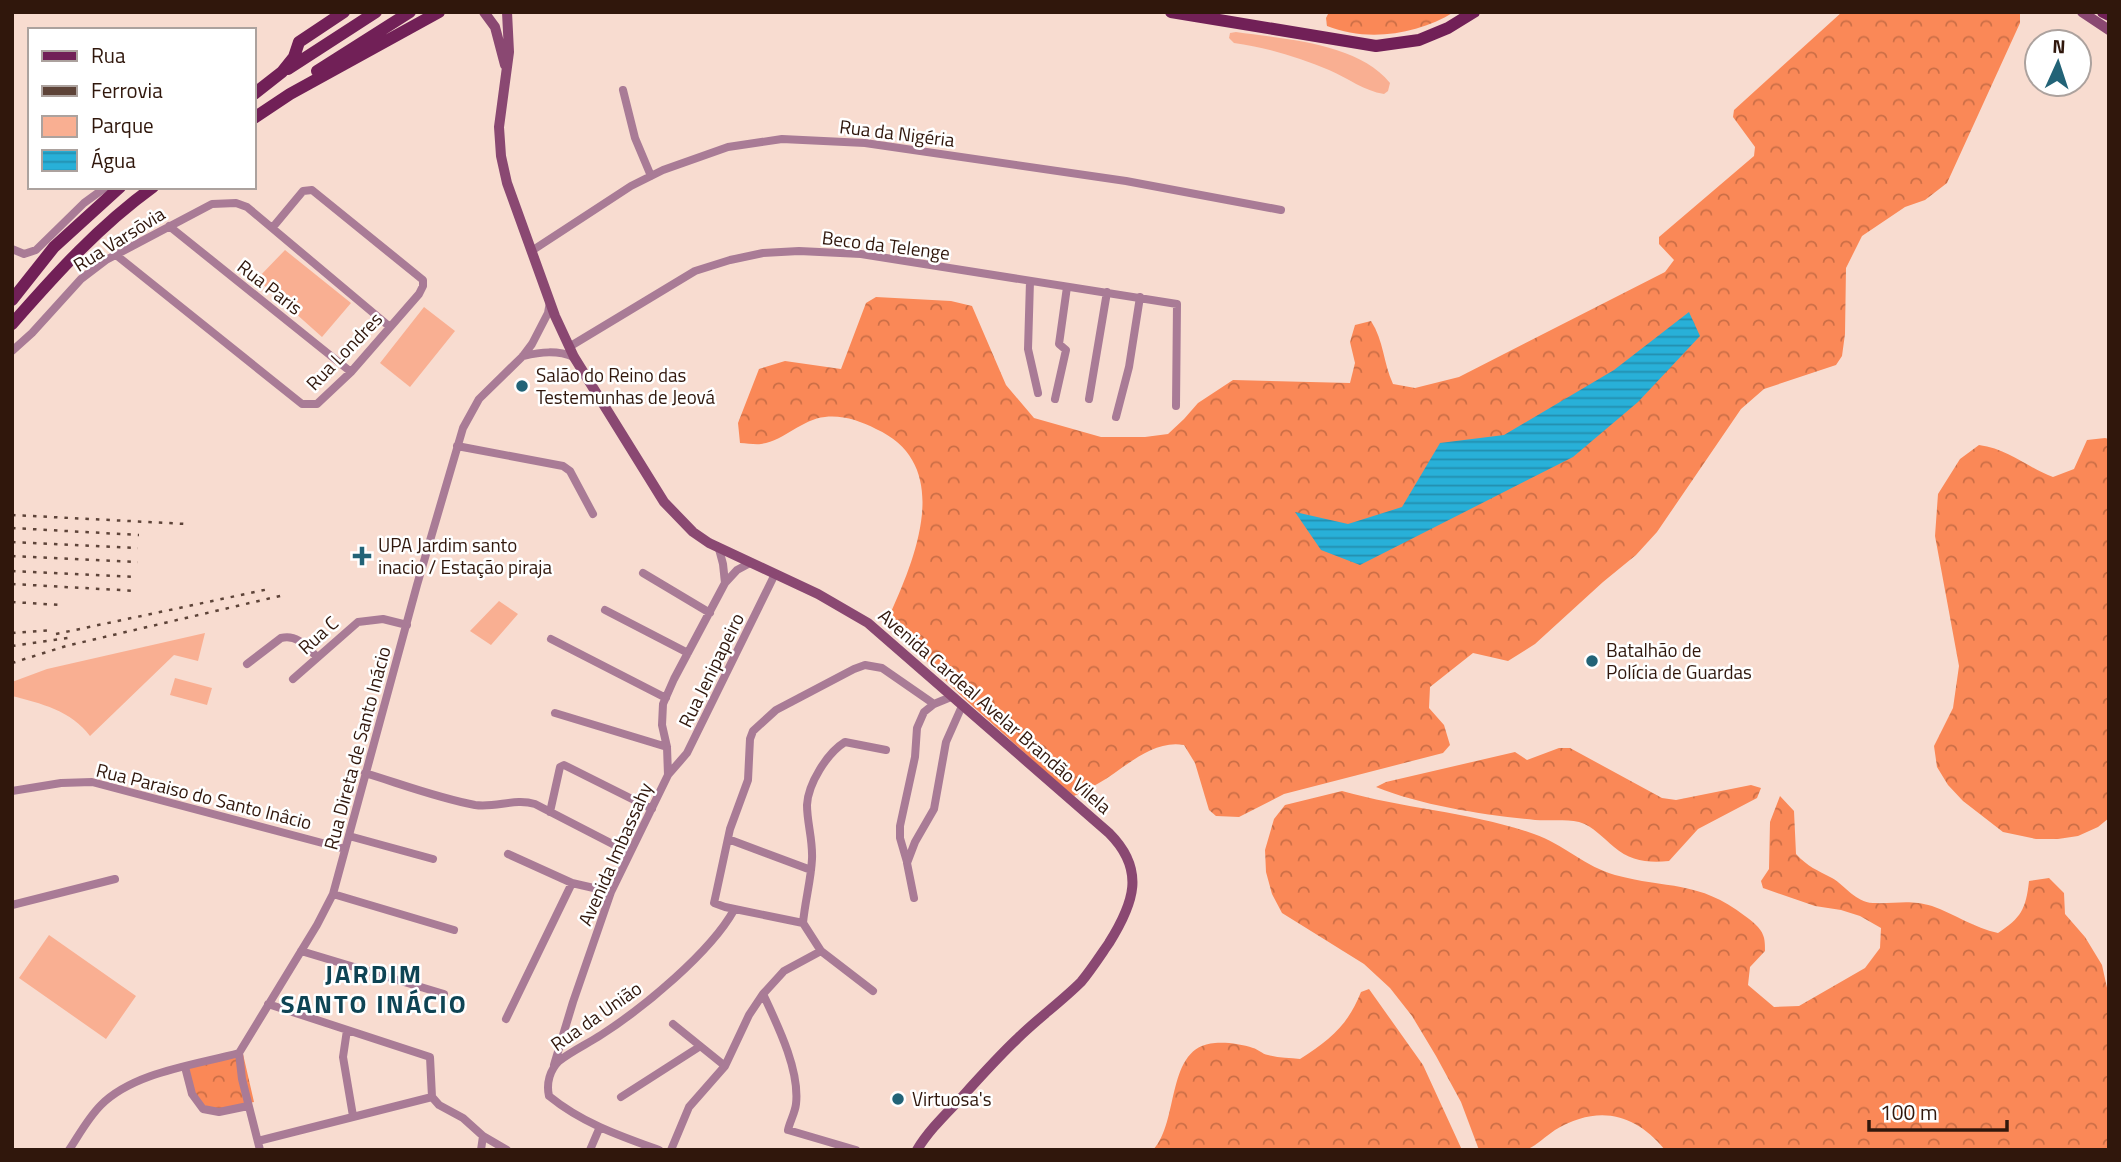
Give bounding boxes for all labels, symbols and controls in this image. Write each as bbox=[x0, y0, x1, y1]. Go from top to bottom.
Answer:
legend bbox=[28, 28, 256, 189]
north arrow bbox=[2023, 28, 2093, 98]
text: N bbox=[2052, 31, 2066, 60]
text: Rua bbox=[91, 39, 126, 71]
text: Ferrovia bbox=[91, 74, 163, 106]
text: Parque bbox=[91, 109, 154, 141]
street label: Rua da Nigéria bbox=[838, 111, 957, 154]
text: Água bbox=[91, 144, 136, 176]
street label: Rua Varsōvia bbox=[67, 199, 171, 278]
street label: Beco da Telenge bbox=[820, 222, 952, 267]
street label: Rua Paris bbox=[232, 252, 309, 321]
street label: Rua Londres bbox=[299, 305, 389, 397]
place label: Salão do Reino das Testemunhas de Jeová bbox=[536, 360, 716, 411]
marker: Salão do Reino das Testemunhas de Jeová bbox=[514, 378, 530, 394]
place label: UPA Jardim santo inacio / Estação piraja bbox=[378, 530, 553, 581]
marker: UPA Jardim santo inacio / Estação piraja bbox=[352, 546, 372, 566]
street label: Avenida Cardeal Avelar Brandão Vilela bbox=[872, 601, 1119, 821]
street label: Rua Jenipapeiro bbox=[670, 607, 751, 732]
street label: Rua C bbox=[291, 609, 344, 661]
place label: Batalhão de Polícia de Guardas bbox=[1606, 635, 1752, 686]
street label: Rua Direta de Santo Inácio bbox=[315, 643, 398, 853]
marker: Batalhão de Polícia de Guardas bbox=[1584, 653, 1600, 669]
street label: Rua Paraiso do Santo Inâcio bbox=[93, 755, 315, 836]
street label: Avenida Imbassahy bbox=[570, 777, 659, 930]
district label: JARDIM SANTO INÁCIO bbox=[280, 954, 468, 1023]
street label: Rua da União bbox=[544, 974, 647, 1058]
place label: Virtuosa's bbox=[912, 1084, 992, 1113]
scale bar bbox=[1869, 1088, 2007, 1132]
marker: Virtuosa's bbox=[890, 1091, 906, 1107]
text: 100 m bbox=[1880, 1096, 1937, 1128]

